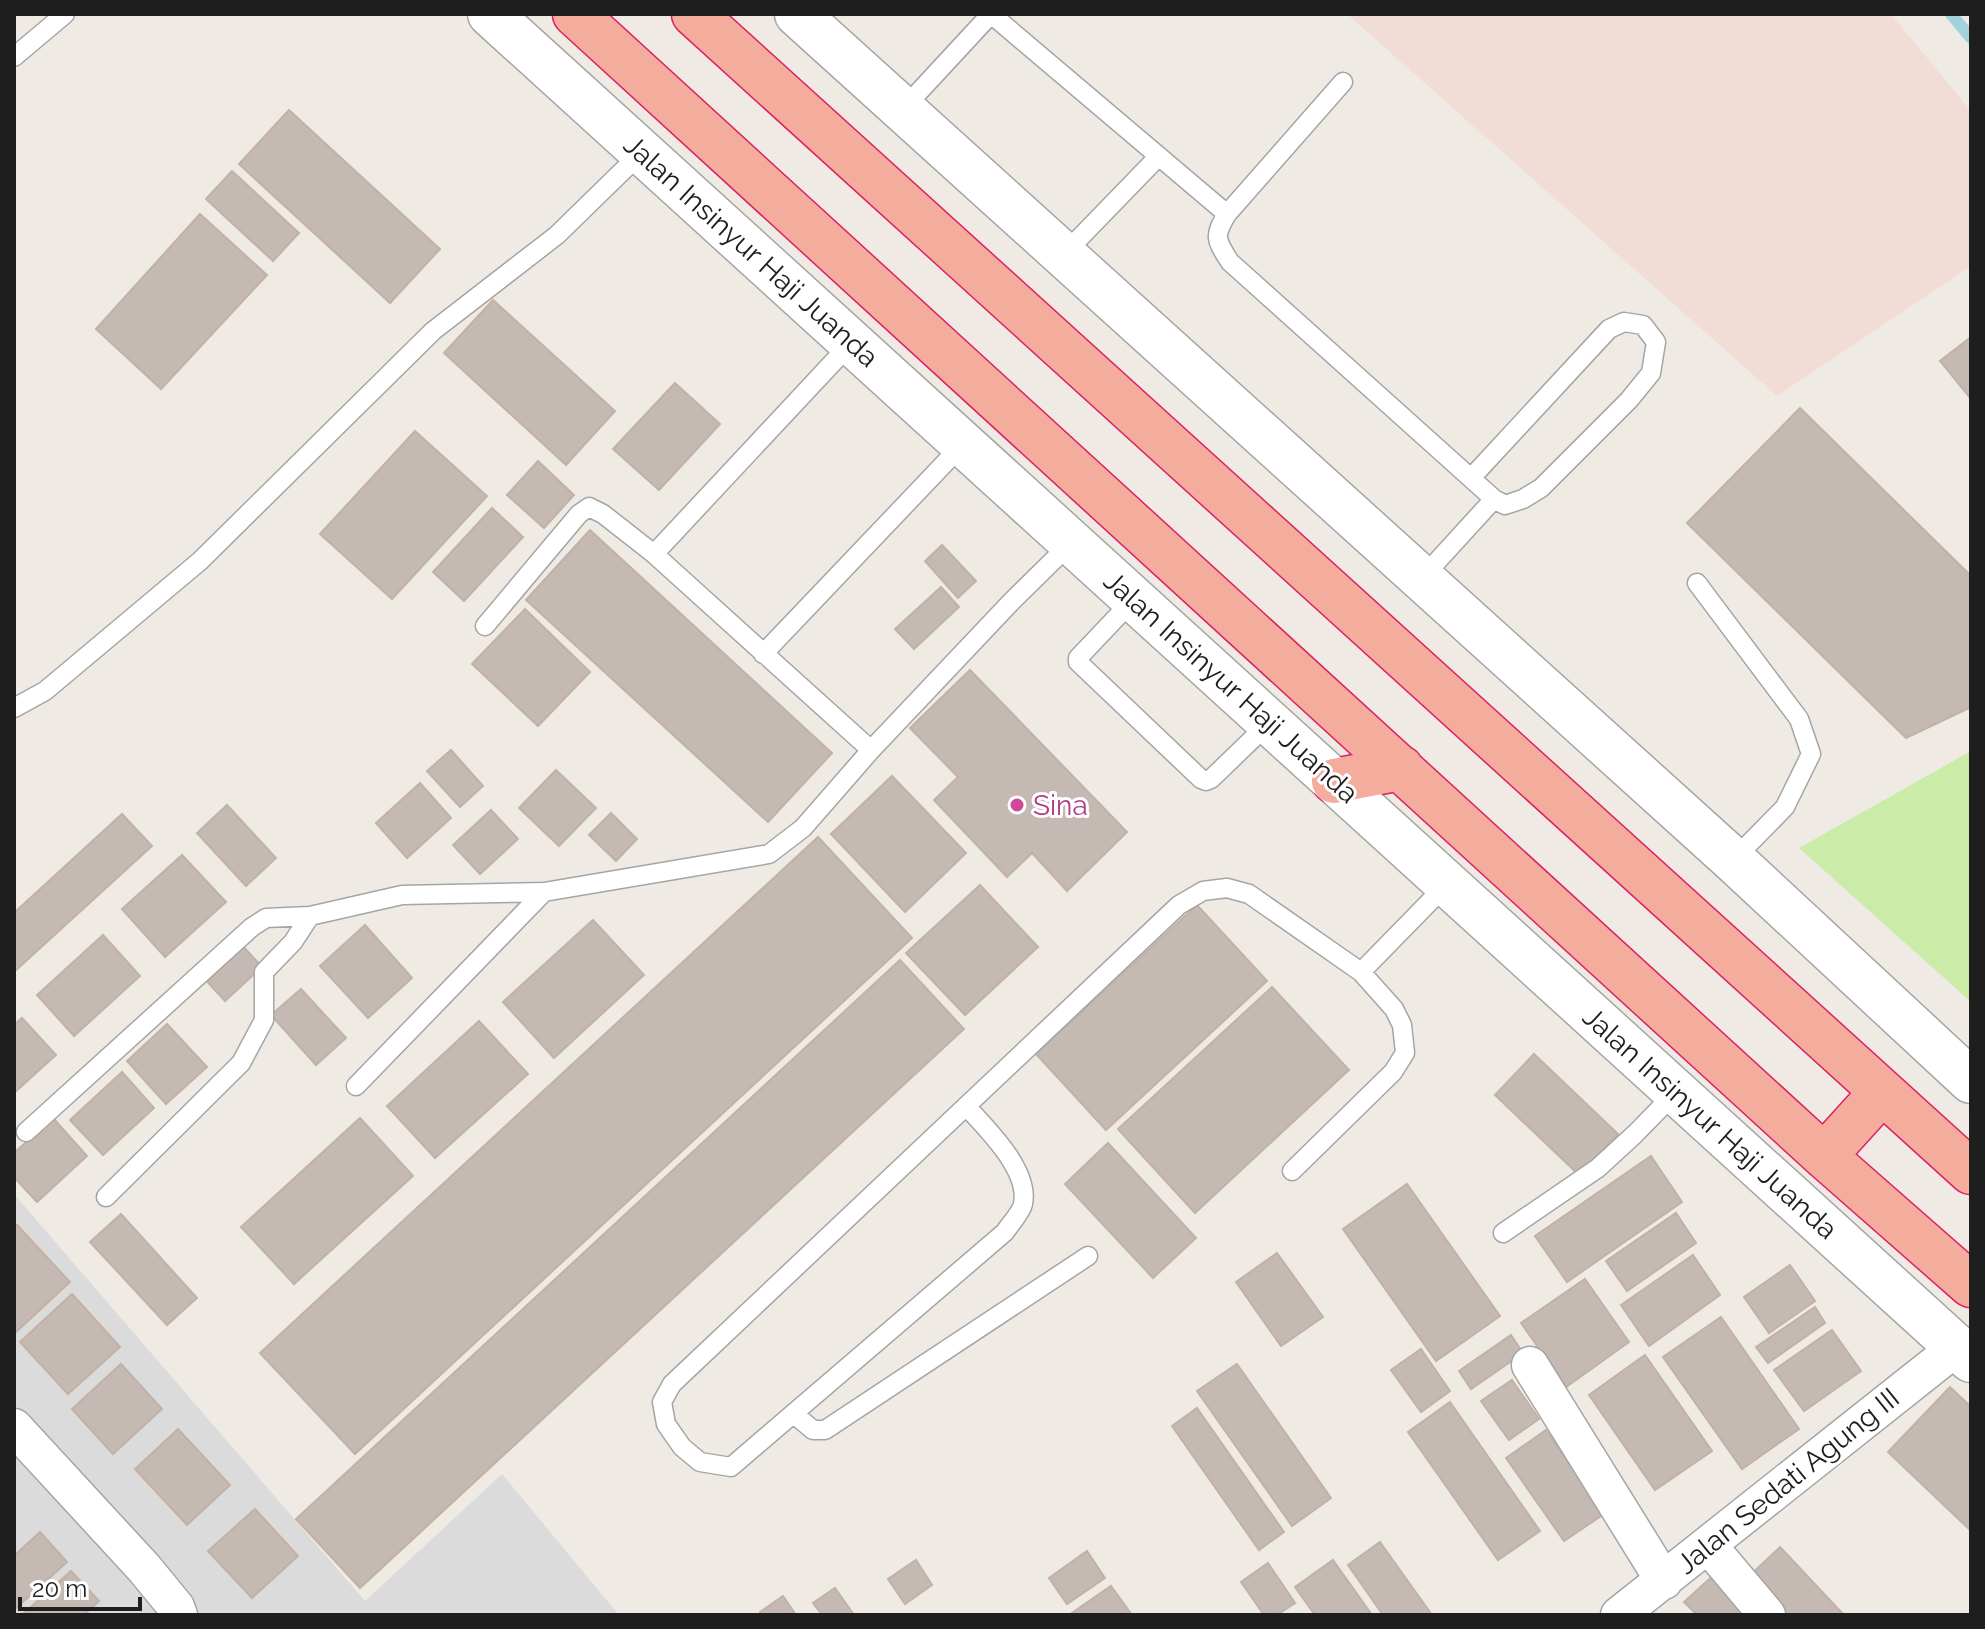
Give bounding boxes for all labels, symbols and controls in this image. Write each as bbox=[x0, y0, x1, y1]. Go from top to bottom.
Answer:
street label: Jalan Insinyur Haji Juanda bbox=[617, 128, 885, 374]
street label: Jalan Insinyur Haji Juanda bbox=[1097, 564, 1365, 810]
place label: Sina bbox=[1033, 789, 1088, 822]
marker: Sina bbox=[1008, 796, 1026, 814]
street label: Jalan Insinyur Haji Juanda bbox=[1576, 1000, 1844, 1246]
street label: Jalan Sedati Agung III bbox=[1670, 1381, 1906, 1581]
scale bar bbox=[20, 1561, 140, 1611]
text: 20 m bbox=[32, 1574, 87, 1603]

